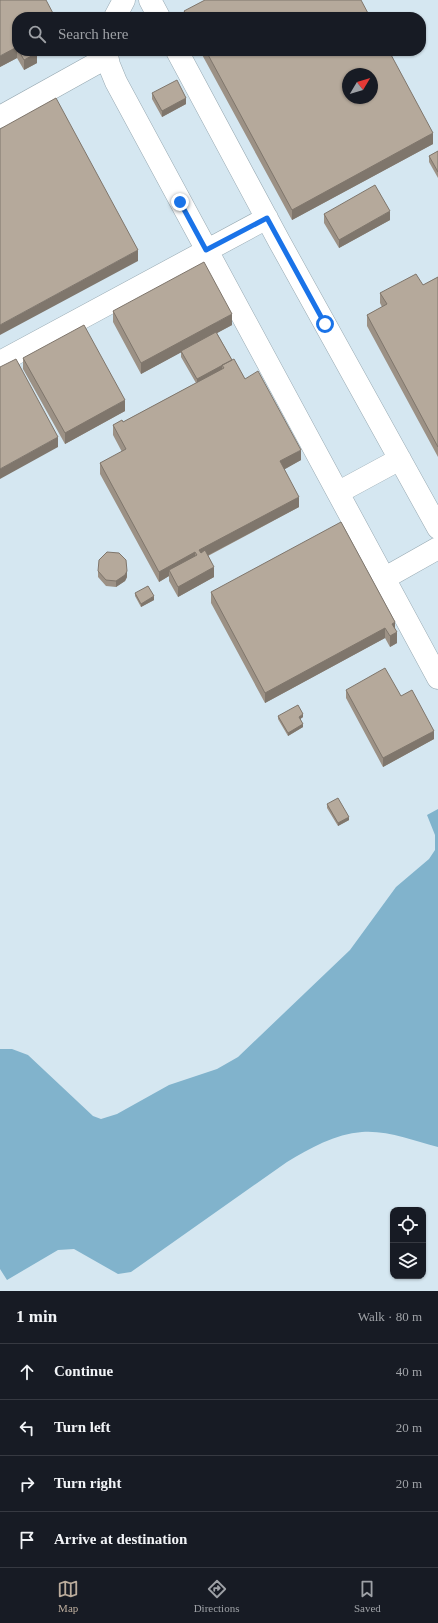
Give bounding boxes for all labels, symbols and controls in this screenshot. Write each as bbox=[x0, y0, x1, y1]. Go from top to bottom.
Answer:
search box bbox=[12, 12, 426, 56]
icon: search bbox=[26, 23, 48, 45]
text: Search here bbox=[58, 26, 128, 42]
north arrow bbox=[342, 68, 378, 104]
route end bbox=[171, 193, 189, 211]
route start bbox=[316, 315, 334, 333]
map controls bbox=[390, 1207, 426, 1279]
button: locate bbox=[390, 1207, 426, 1243]
button: layers bbox=[390, 1243, 426, 1279]
text: 1 min bbox=[16, 1307, 57, 1326]
text: Walk · 80 m bbox=[358, 1309, 422, 1324]
icon: ahead bbox=[16, 1361, 38, 1383]
text: Continue bbox=[54, 1363, 113, 1379]
text: 40 m bbox=[396, 1364, 422, 1379]
icon: left bbox=[16, 1417, 38, 1439]
text: Turn left bbox=[54, 1419, 111, 1435]
text: 20 m bbox=[396, 1420, 422, 1435]
icon: right bbox=[16, 1473, 38, 1495]
text: Turn right bbox=[54, 1475, 121, 1491]
text: 20 m bbox=[396, 1476, 422, 1491]
icon: arrive bbox=[16, 1529, 38, 1551]
text: Arrive at destination bbox=[54, 1531, 187, 1547]
tab: Map bbox=[57, 1578, 79, 1614]
tab: Directions bbox=[194, 1578, 239, 1614]
tab: Saved bbox=[354, 1578, 381, 1614]

